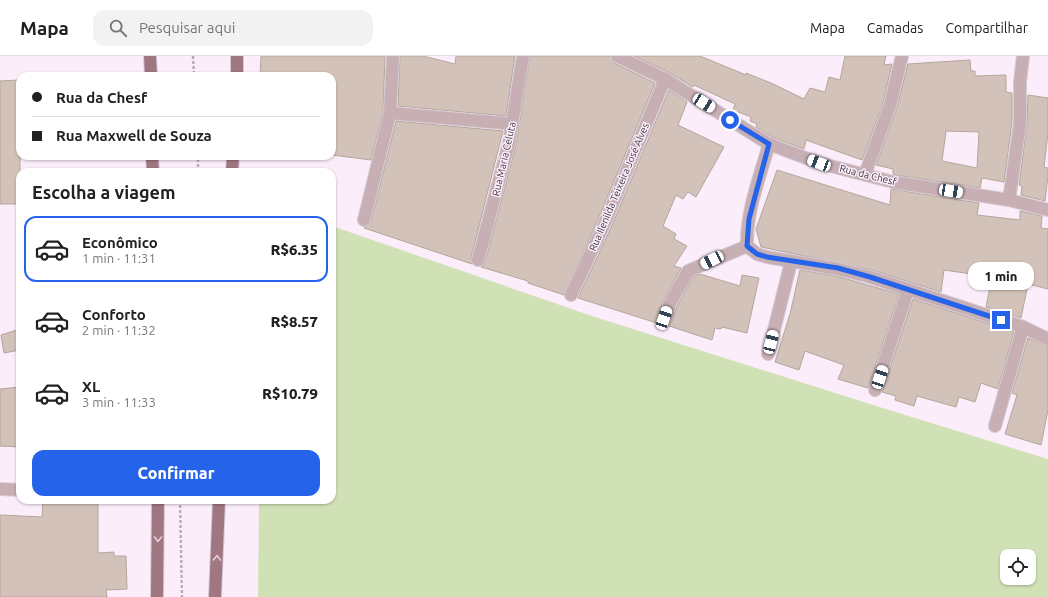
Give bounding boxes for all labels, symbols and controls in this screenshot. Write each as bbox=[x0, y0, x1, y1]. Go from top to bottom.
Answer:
search box bbox=[93, 10, 373, 46]
text: Mapa bbox=[20, 17, 69, 39]
icon: search bbox=[107, 17, 129, 39]
text: Pesquisar aqui bbox=[139, 19, 235, 36]
text: Mapa bbox=[810, 20, 845, 36]
text: Camadas bbox=[867, 20, 923, 36]
text: Compartilhar bbox=[945, 20, 1028, 36]
text: Rua da Chesf bbox=[56, 89, 147, 106]
car bbox=[691, 92, 717, 114]
route start bbox=[721, 111, 739, 129]
street label: Rua Maria Celuta bbox=[490, 121, 518, 197]
street label: Rua Ilenilda Teixeira José Alves bbox=[587, 121, 651, 253]
text: Rua Maxwell de Souza bbox=[56, 127, 212, 144]
car bbox=[806, 153, 832, 173]
street label: Rua da Chesf bbox=[838, 163, 898, 187]
text: Escolha a viagem bbox=[32, 182, 176, 202]
car bbox=[938, 183, 964, 199]
icon: car bbox=[34, 231, 70, 267]
text: Econômico bbox=[82, 234, 158, 251]
text: R$6.35 bbox=[270, 241, 318, 258]
car bbox=[699, 249, 725, 271]
text: 1 min · 11:31 bbox=[82, 251, 156, 265]
callout: 1 min bbox=[968, 262, 1034, 290]
text: 1 min bbox=[984, 269, 1018, 283]
icon: car bbox=[34, 303, 70, 339]
car bbox=[654, 305, 674, 331]
text: Conforto bbox=[82, 306, 146, 323]
route end bbox=[992, 311, 1010, 329]
text: R$8.57 bbox=[270, 313, 318, 330]
text: 2 min · 11:32 bbox=[82, 323, 156, 337]
car bbox=[762, 329, 780, 355]
car bbox=[870, 364, 890, 390]
icon: car bbox=[34, 375, 70, 411]
text: XL bbox=[82, 378, 100, 395]
text: R$10.79 bbox=[262, 385, 318, 402]
text: 3 min · 11:33 bbox=[82, 395, 156, 409]
button: Confirmar bbox=[32, 450, 320, 496]
one-way arrow bbox=[154, 536, 162, 542]
map controls bbox=[1000, 549, 1036, 585]
button: locate bbox=[1000, 549, 1036, 585]
one-way arrow bbox=[212, 555, 221, 561]

